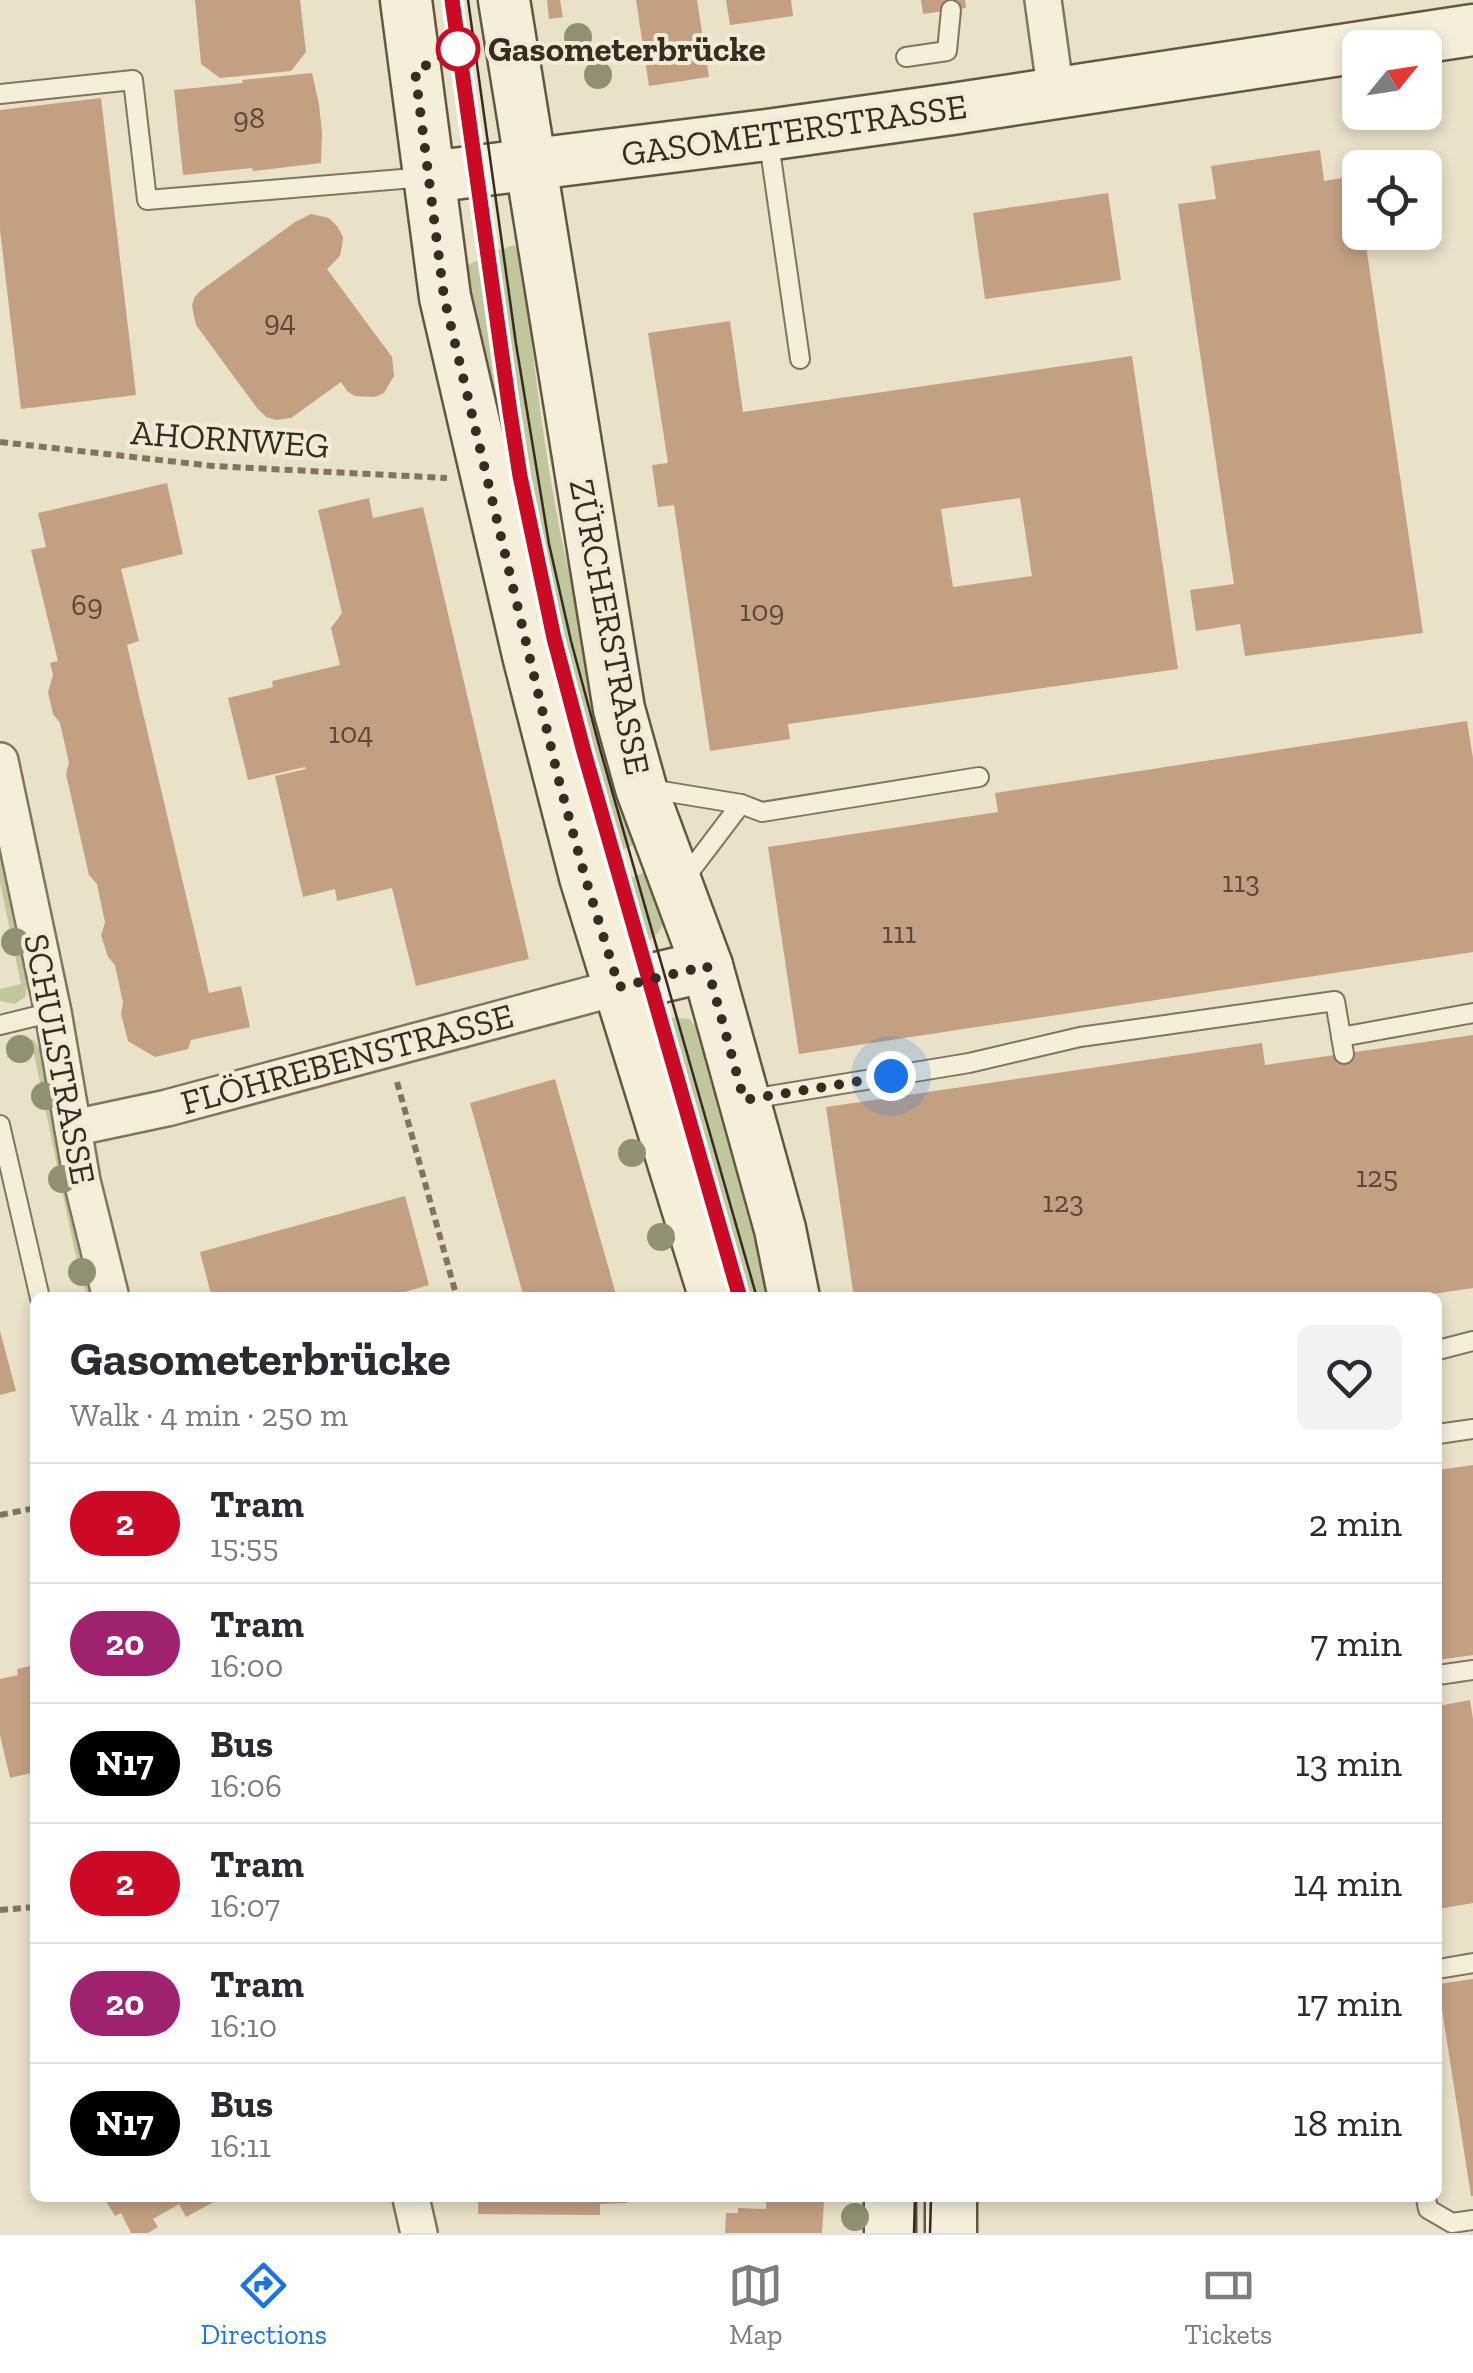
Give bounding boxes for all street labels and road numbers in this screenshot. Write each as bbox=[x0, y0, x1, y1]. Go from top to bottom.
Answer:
street label: GASOMETERSTRASSE bbox=[619, 85, 969, 175]
street label: AHORNWEG bbox=[129, 411, 331, 467]
street label: ZÜRCHERSTRASSE bbox=[561, 476, 659, 778]
street label: SCHULSTRASSE bbox=[15, 930, 105, 1188]
street label: FLÖHREBENSTRASSE bbox=[176, 994, 518, 1124]

